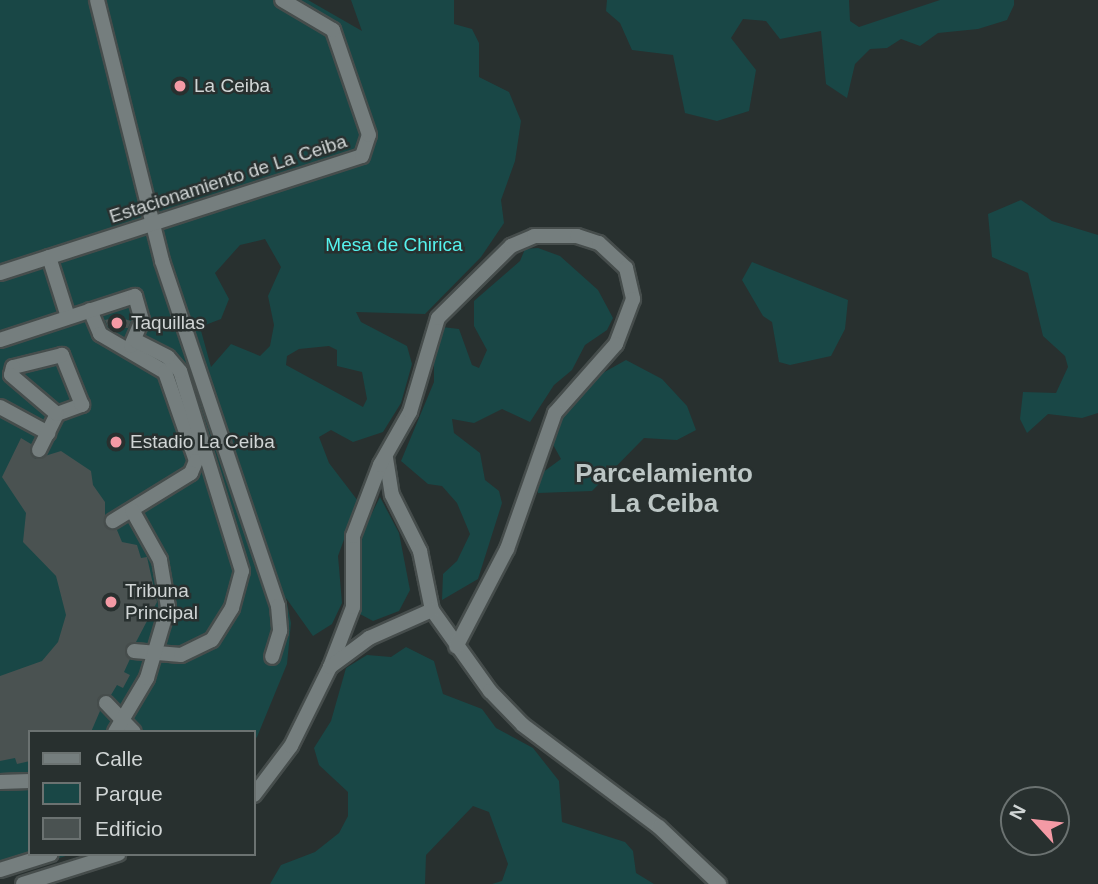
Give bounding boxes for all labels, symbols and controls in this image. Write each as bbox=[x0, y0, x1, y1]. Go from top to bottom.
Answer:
place label: La Ceiba bbox=[194, 75, 270, 97]
marker: La Ceiba bbox=[172, 78, 188, 94]
street label: Estacionamiento de La Ceiba bbox=[106, 130, 350, 228]
park label: Mesa de Chirica bbox=[325, 234, 463, 256]
place label: Taquillas bbox=[131, 312, 205, 334]
marker: Taquillas bbox=[109, 315, 125, 331]
place label: Estadio La Ceiba bbox=[130, 431, 275, 453]
marker: Estadio La Ceiba bbox=[108, 434, 124, 450]
district label: Parcelamiento La Ceiba bbox=[575, 458, 753, 520]
place label: Tribuna Principal bbox=[125, 580, 198, 624]
marker: Tribuna Principal bbox=[103, 594, 119, 610]
legend bbox=[28, 730, 256, 856]
text: Calle bbox=[95, 747, 143, 770]
text: Parque bbox=[95, 782, 163, 805]
north arrow bbox=[1000, 786, 1070, 856]
text: N bbox=[1005, 801, 1030, 823]
text: Edificio bbox=[95, 817, 163, 840]

